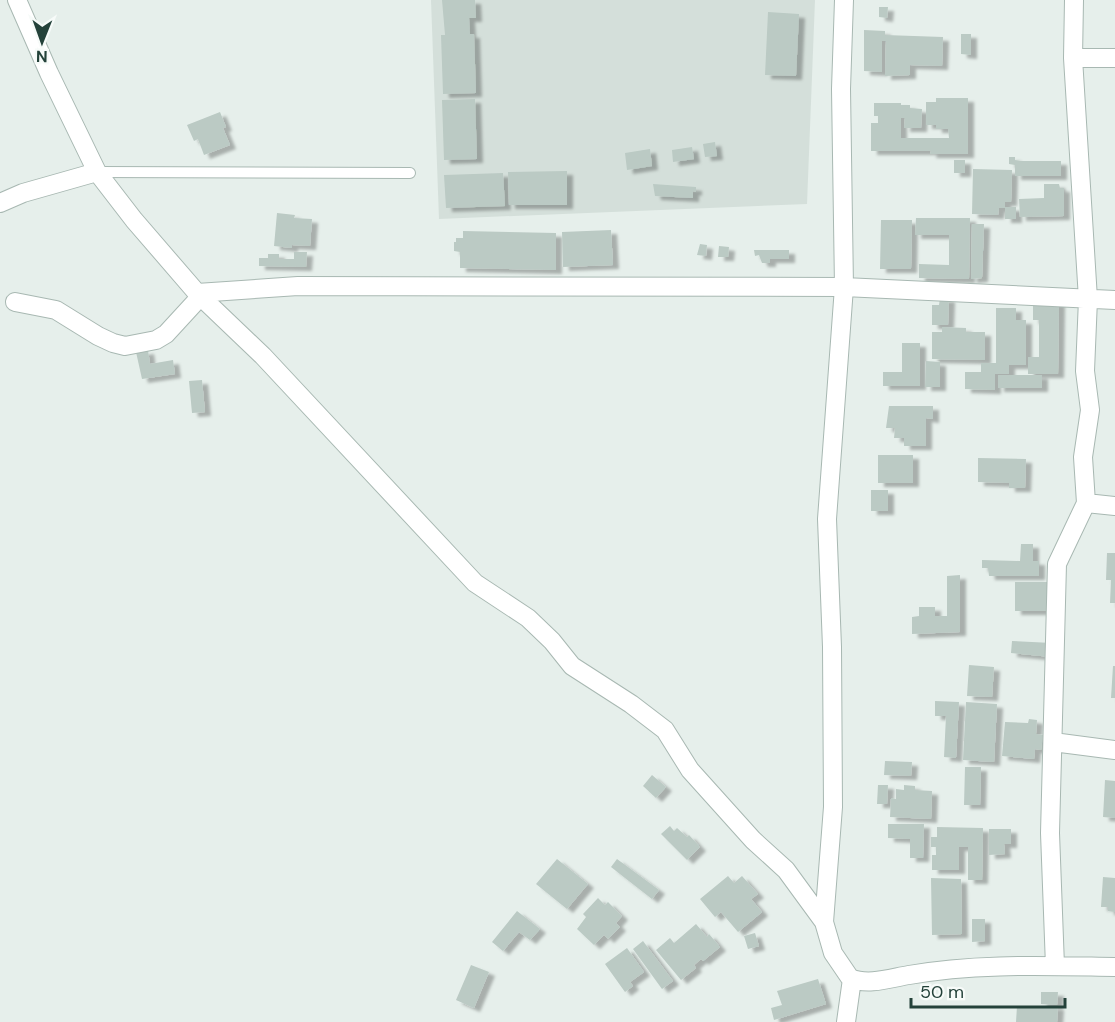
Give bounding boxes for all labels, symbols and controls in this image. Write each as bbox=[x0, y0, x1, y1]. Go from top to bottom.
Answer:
north arrow bbox=[12, 12, 72, 72]
text: N bbox=[36, 46, 48, 67]
scale bar bbox=[911, 971, 1066, 1009]
text: 50 m bbox=[920, 980, 964, 1004]

